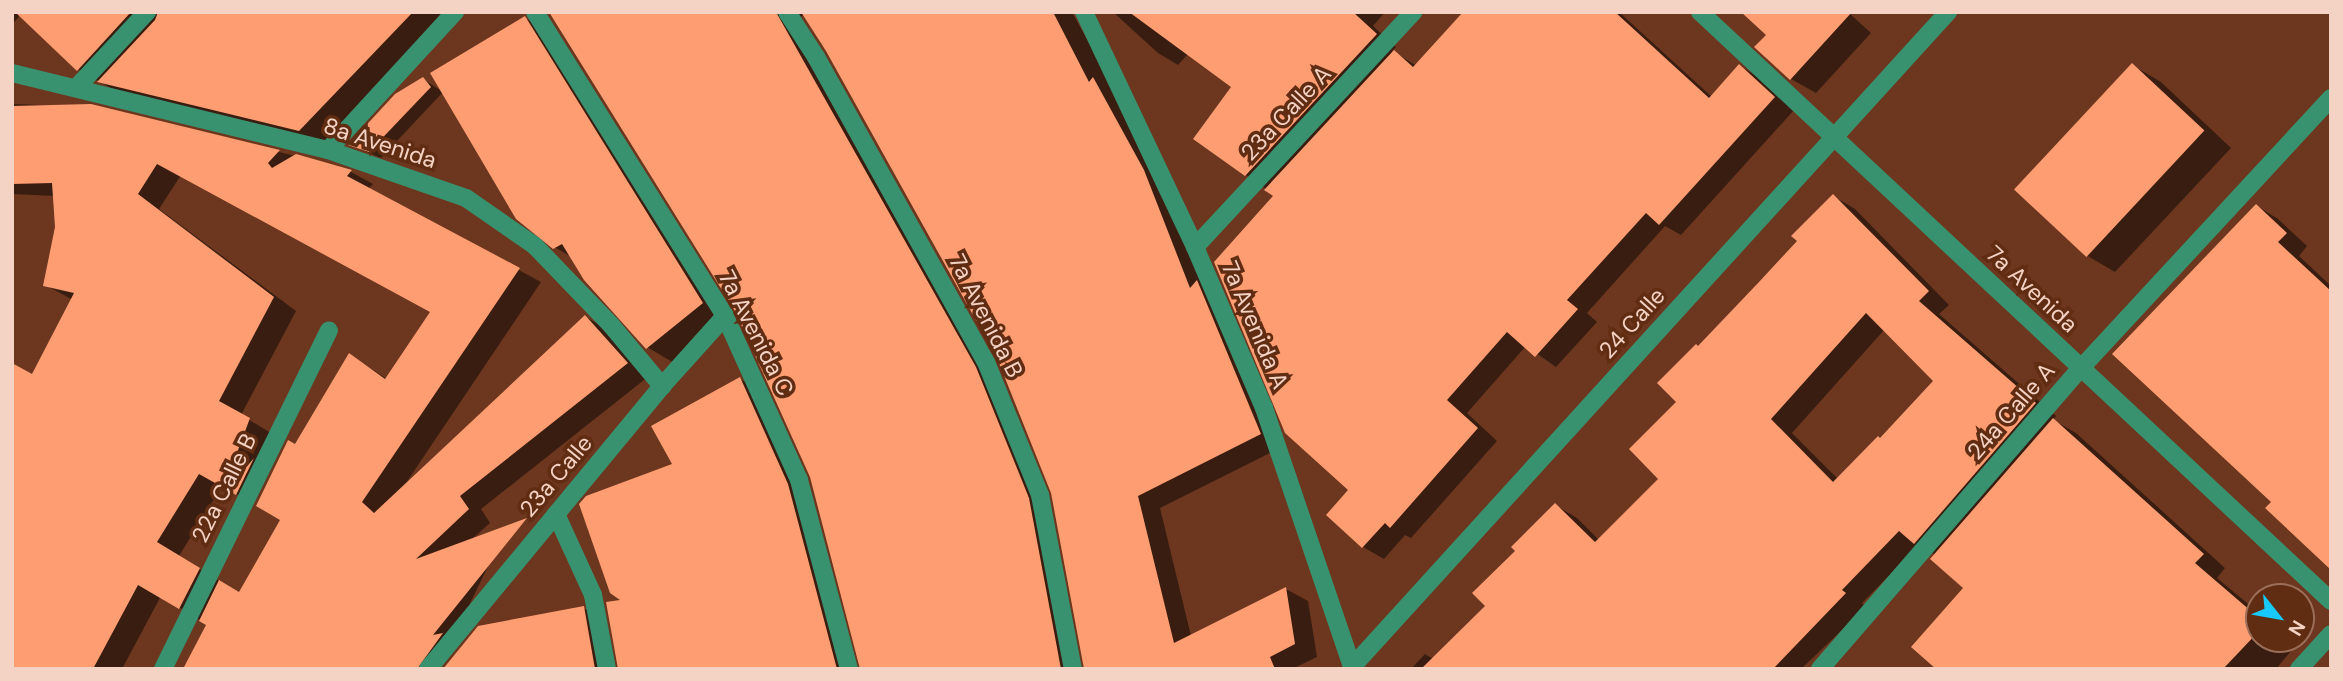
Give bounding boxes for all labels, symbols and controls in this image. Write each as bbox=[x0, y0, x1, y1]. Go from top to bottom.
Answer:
street label: 23a Calle A bbox=[1235, 60, 1337, 166]
street label: 8a Avenida bbox=[320, 112, 440, 174]
street label: 7a Avenida bbox=[1981, 240, 2083, 338]
street label: 7a Avenida B bbox=[943, 250, 1029, 382]
street label: 7a Avenida A bbox=[1216, 257, 1294, 393]
street label: 7a Avenida C bbox=[713, 266, 799, 400]
street label: 24 Calle bbox=[1593, 282, 1671, 364]
street label: 24a Calle A bbox=[1961, 357, 2061, 465]
street label: 22a Calle B bbox=[186, 429, 262, 547]
street label: 23a Calle bbox=[514, 430, 598, 522]
north arrow bbox=[2245, 583, 2315, 653]
text: N bbox=[2282, 616, 2311, 640]

